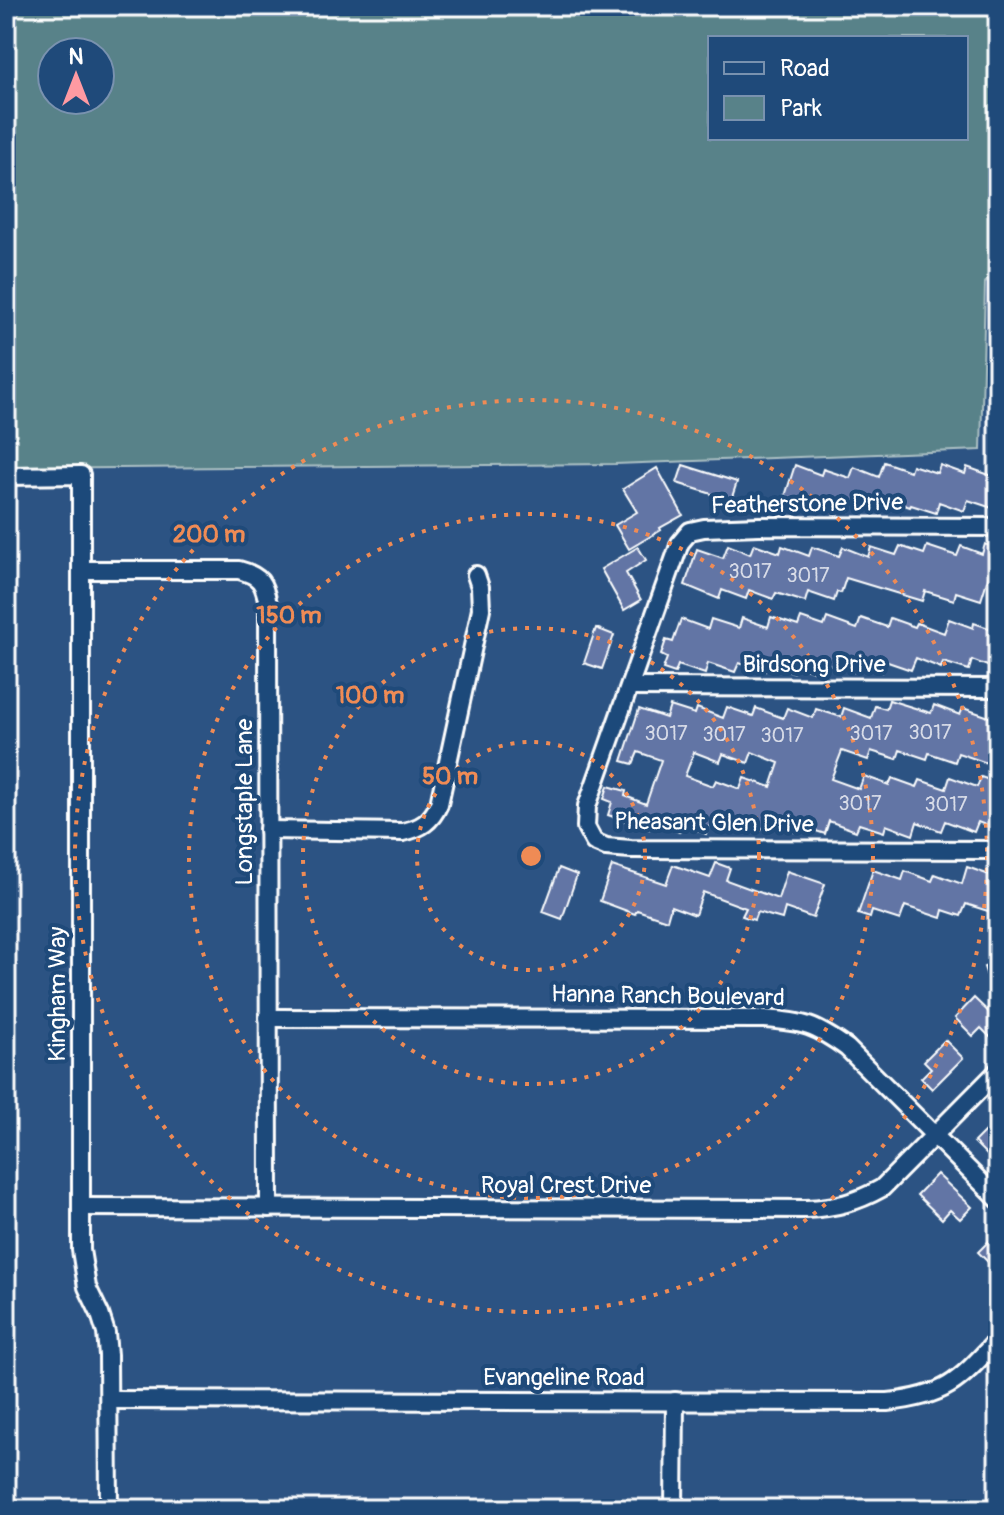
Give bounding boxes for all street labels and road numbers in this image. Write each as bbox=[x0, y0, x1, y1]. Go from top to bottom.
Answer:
street label: Featherstone Drive bbox=[711, 488, 904, 520]
street label: Birdsong Drive bbox=[742, 650, 886, 679]
street label: Longstaple Lane bbox=[230, 718, 259, 885]
street label: Pheasant Glen Drive bbox=[614, 807, 814, 839]
street label: Kingham Way bbox=[43, 926, 72, 1062]
street label: Hanna Ranch Boulevard bbox=[551, 979, 785, 1013]
street label: Royal Crest Drive bbox=[481, 1171, 652, 1200]
street label: Evangeline Road bbox=[483, 1363, 645, 1392]

